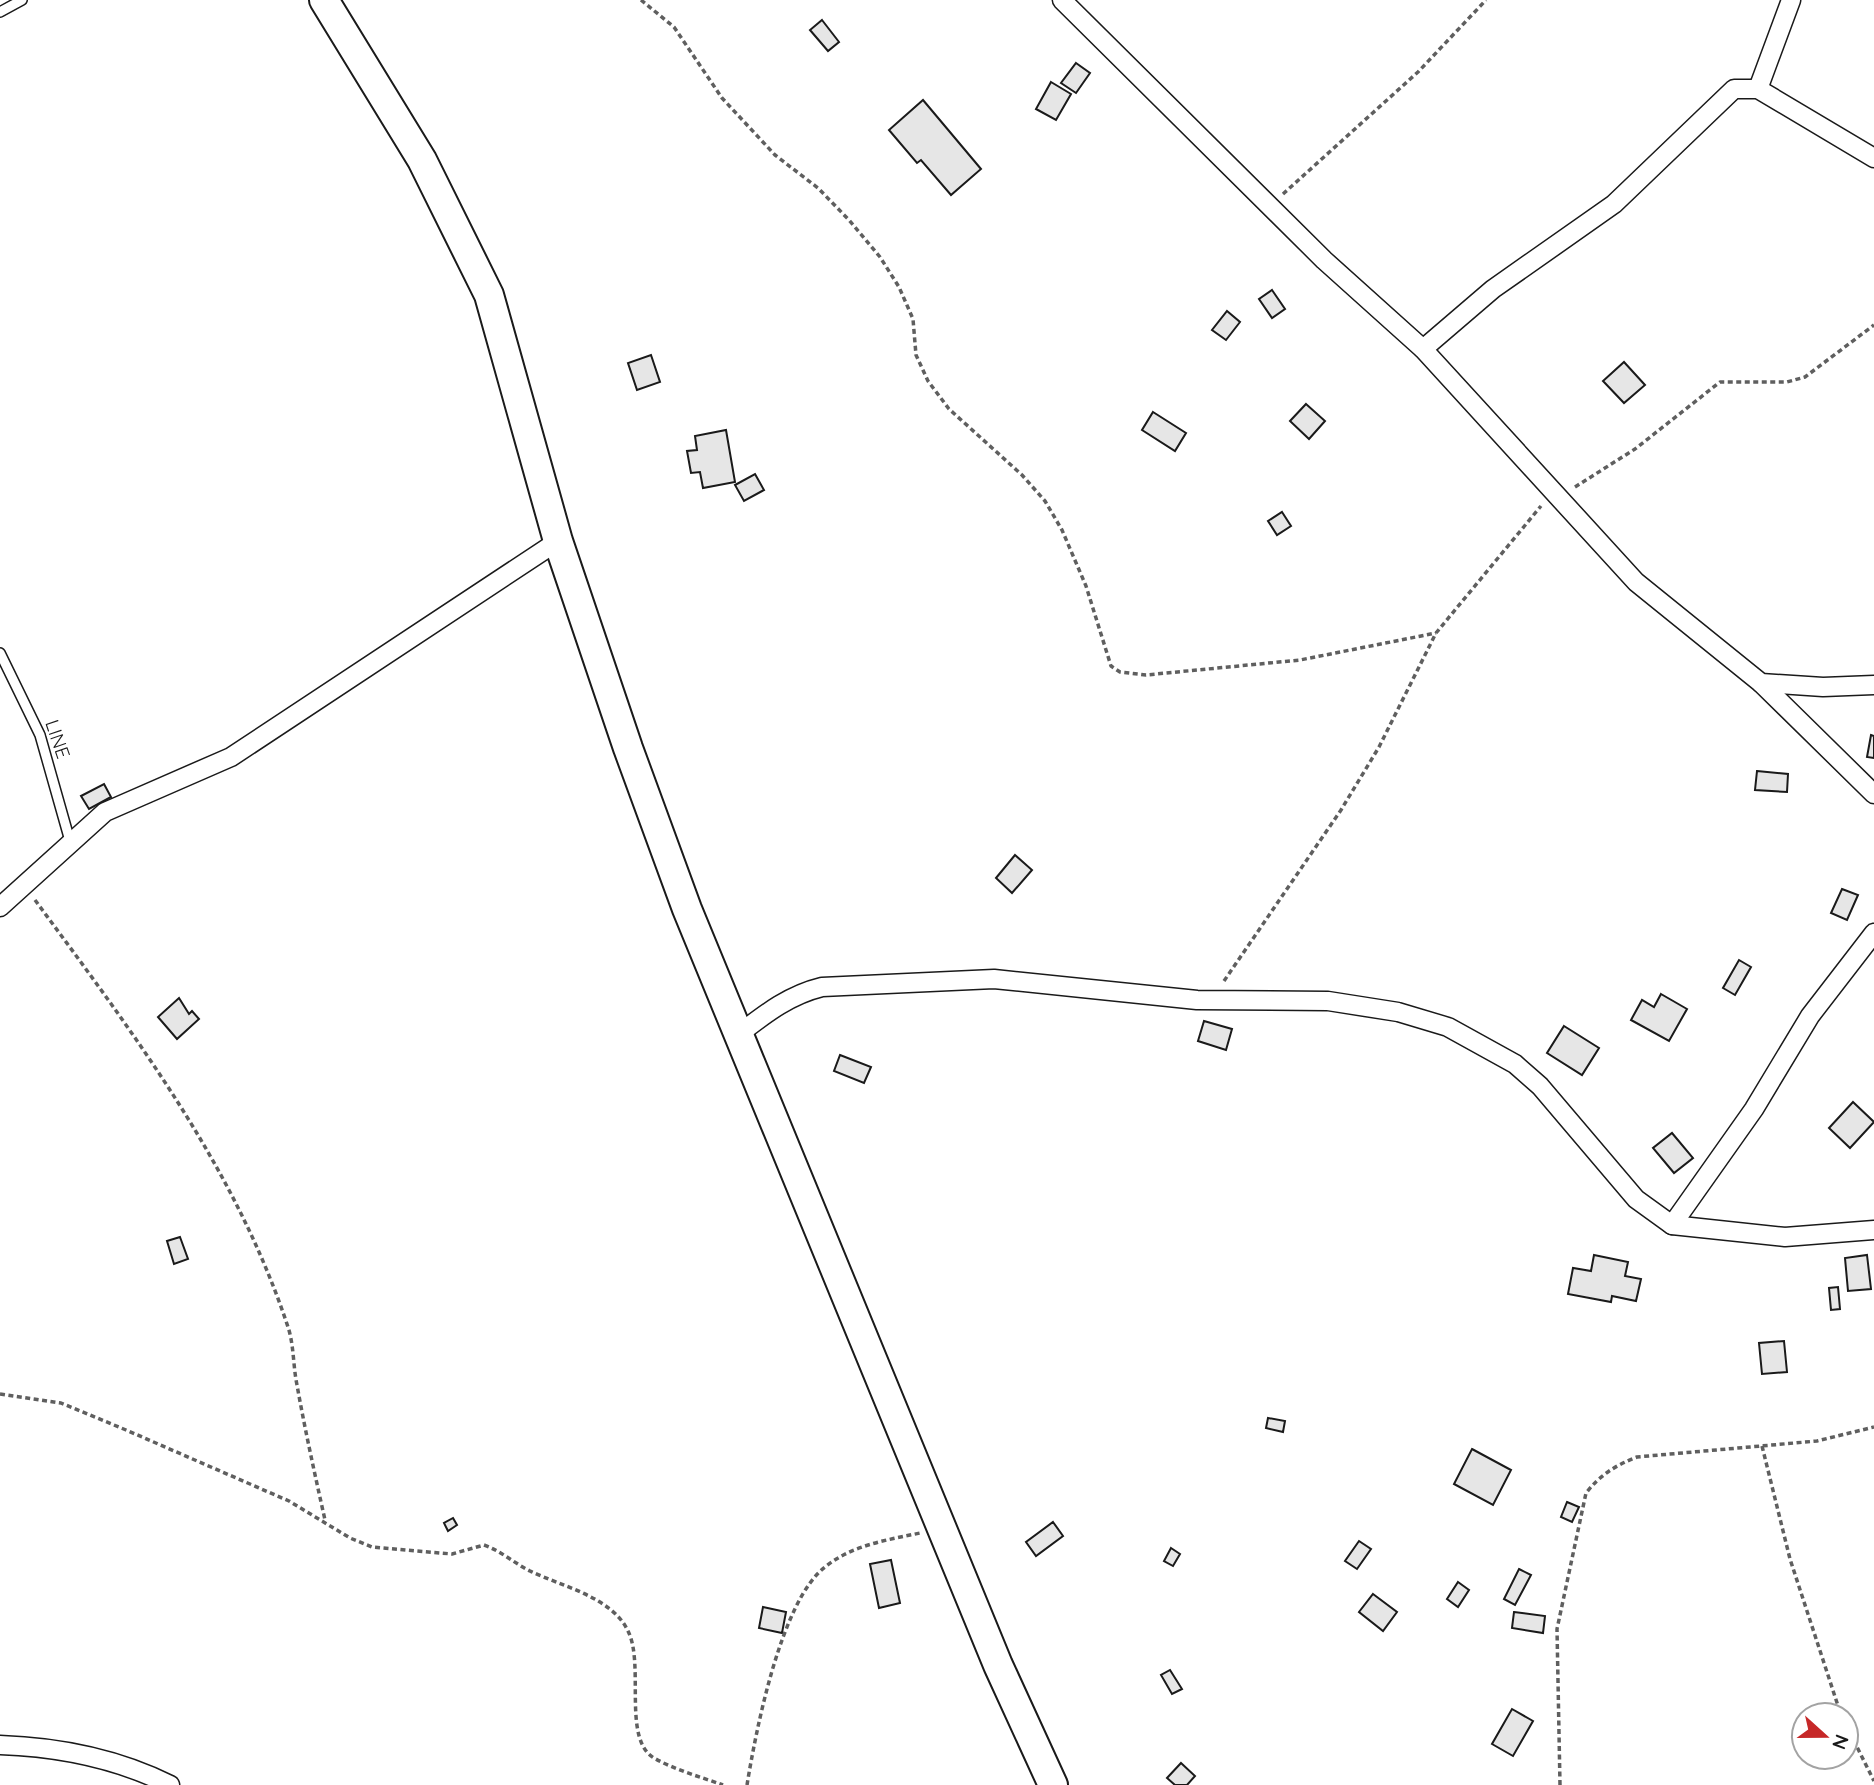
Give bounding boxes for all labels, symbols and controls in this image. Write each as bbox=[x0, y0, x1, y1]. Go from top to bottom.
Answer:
street label: LINE bbox=[40, 716, 76, 762]
north arrow bbox=[1790, 1701, 1860, 1771]
text: N bbox=[1827, 1731, 1855, 1753]

